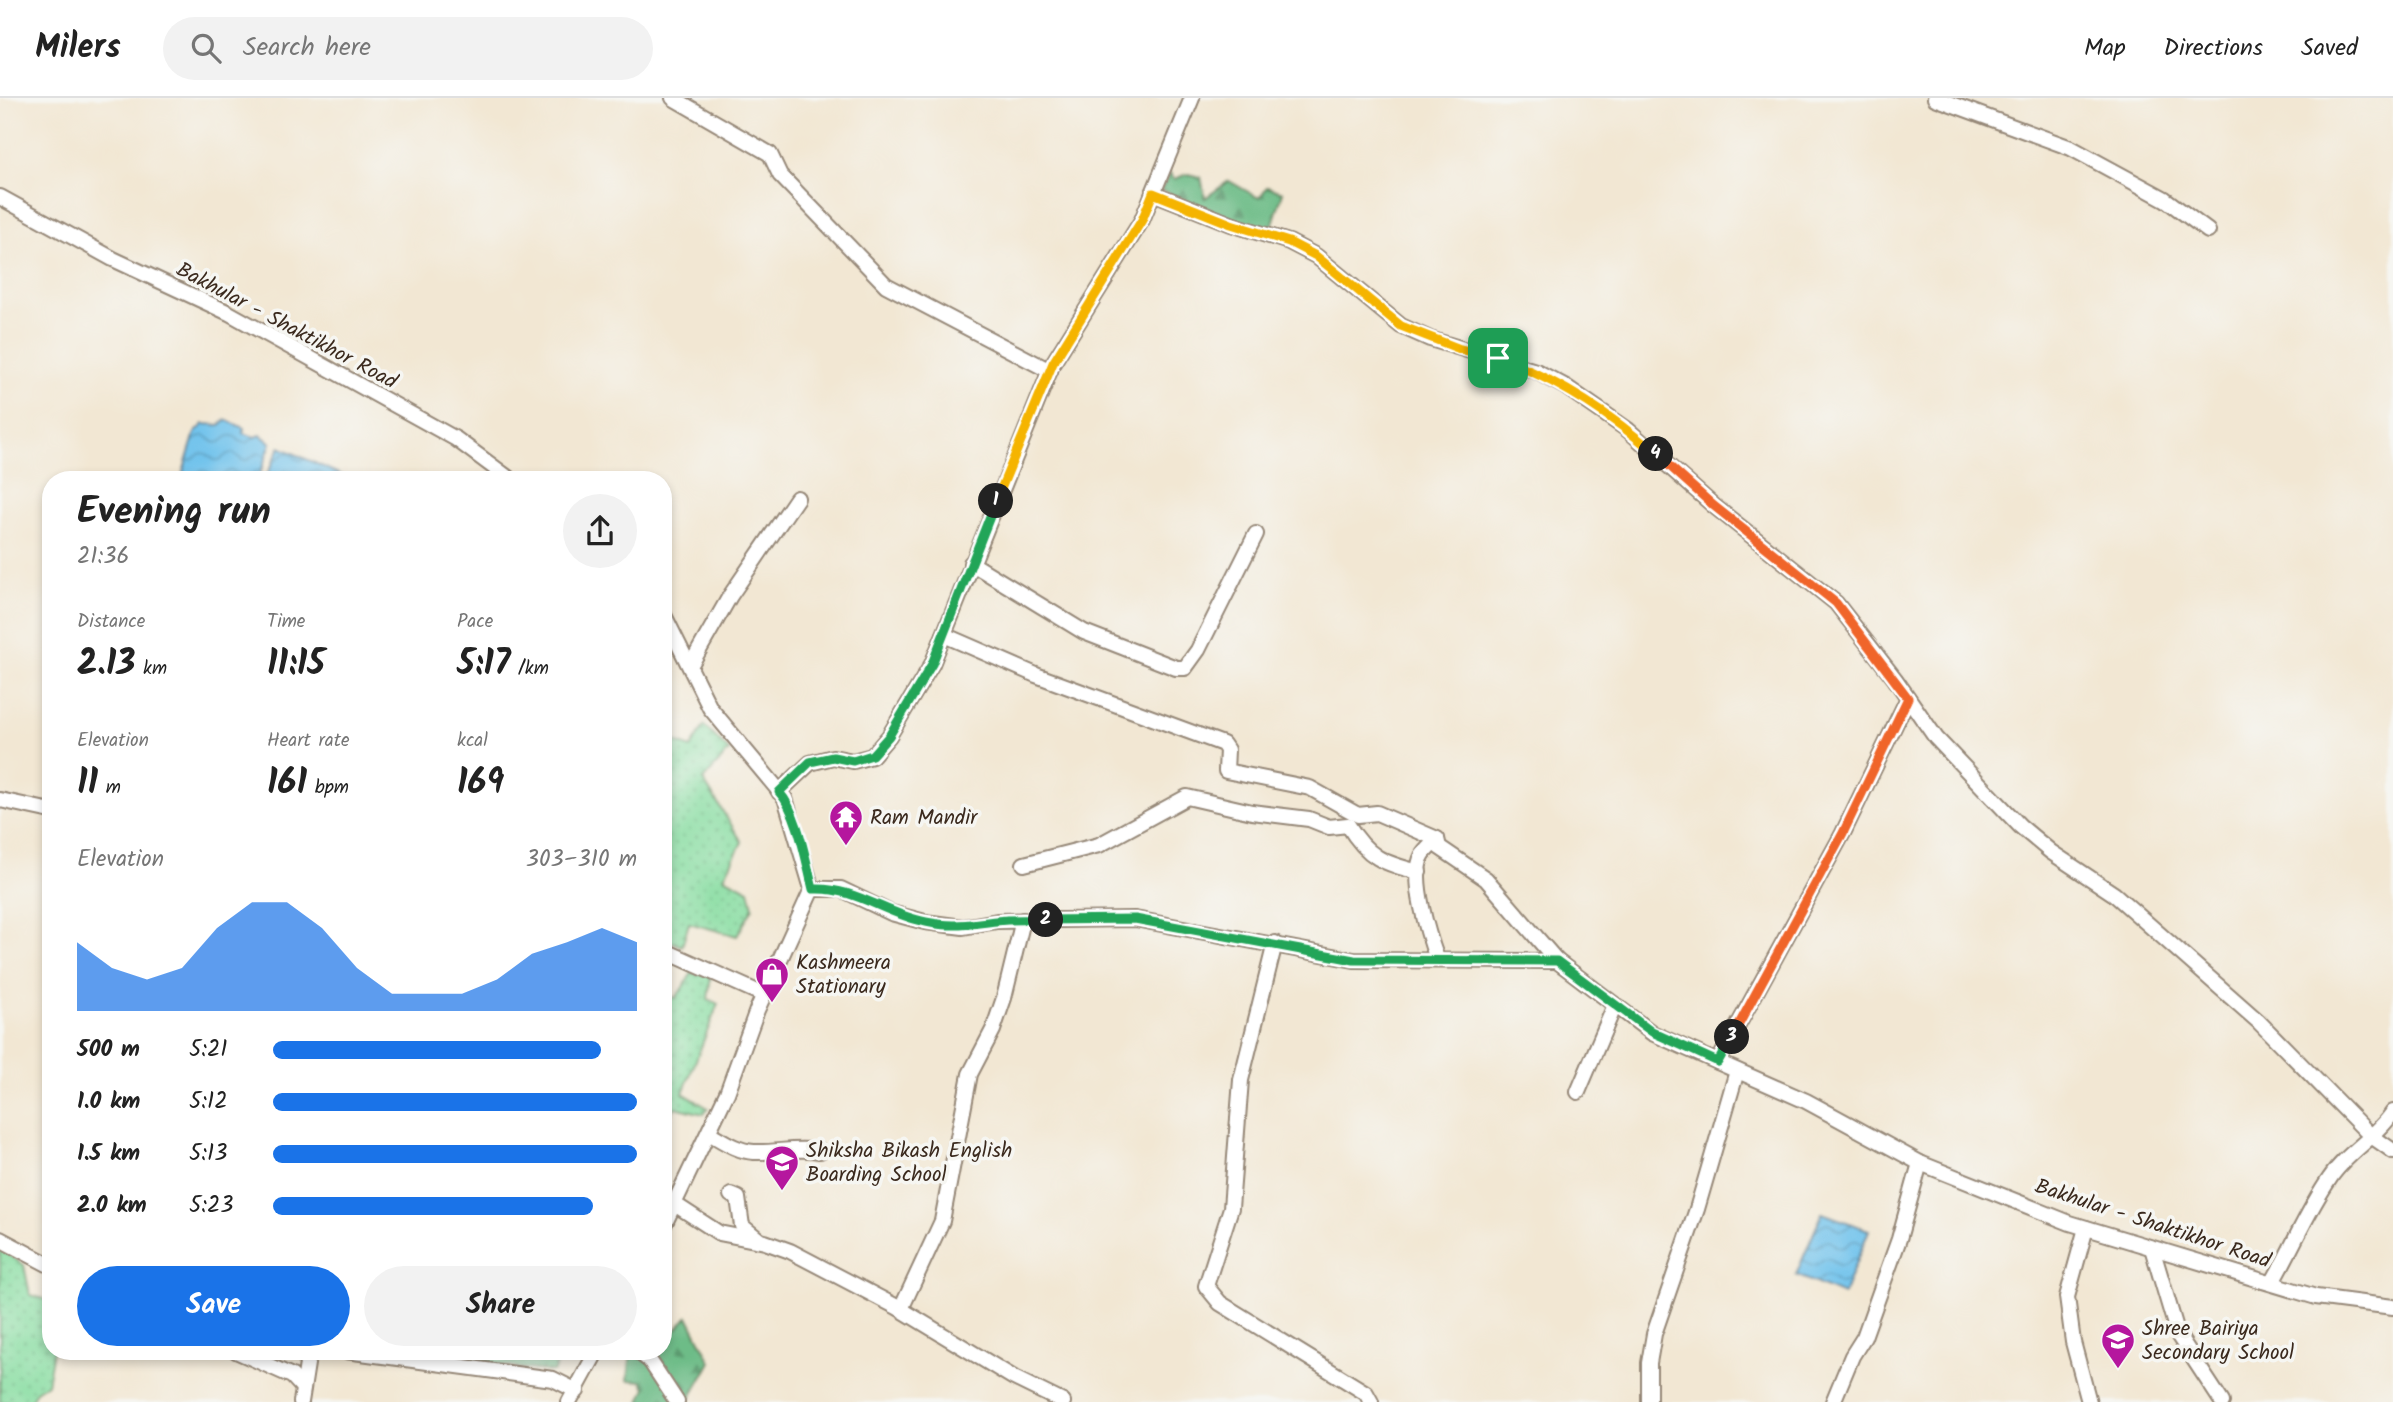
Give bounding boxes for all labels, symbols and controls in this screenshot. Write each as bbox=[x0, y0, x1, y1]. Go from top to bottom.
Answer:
search box bbox=[163, 17, 653, 80]
text: Milers bbox=[35, 22, 121, 75]
text: Search here bbox=[243, 27, 371, 69]
icon: search bbox=[187, 29, 225, 67]
text: Map bbox=[2084, 29, 2126, 68]
text: Directions bbox=[2164, 29, 2263, 68]
text: Saved bbox=[2301, 29, 2358, 68]
street label: Bakhular - Shaktikhor Road bbox=[170, 254, 403, 399]
pin bbox=[1468, 328, 1528, 388]
icon: arrive bbox=[1479, 339, 1517, 377]
pin: 4 bbox=[1638, 436, 1674, 472]
text: 4 bbox=[1650, 438, 1661, 468]
text: Evening run bbox=[77, 483, 271, 543]
pin: 1 bbox=[978, 484, 1014, 518]
text: 1 bbox=[993, 485, 998, 515]
button: share bbox=[563, 494, 637, 568]
text: 21:36 bbox=[77, 539, 129, 575]
text: Distance bbox=[77, 607, 145, 637]
text: Time bbox=[267, 607, 305, 637]
text: Pace bbox=[457, 607, 493, 637]
text: 2.13 bbox=[77, 637, 135, 693]
text: 11:15 bbox=[267, 637, 325, 693]
text: 5:17 bbox=[457, 637, 510, 693]
text: km bbox=[135, 654, 167, 684]
text: /km bbox=[510, 654, 549, 684]
text: Elevation bbox=[77, 726, 149, 756]
text: Heart rate bbox=[267, 726, 350, 756]
text: kcal bbox=[457, 726, 488, 756]
text: 11 bbox=[77, 756, 98, 812]
text: 161 bbox=[267, 756, 307, 812]
text: 169 bbox=[457, 756, 504, 812]
text: m bbox=[98, 773, 121, 803]
text: bpm bbox=[307, 773, 349, 803]
temple icon: Ram Mandir bbox=[827, 798, 865, 847]
place label: Ram Mandir bbox=[870, 802, 978, 835]
text: Elevation bbox=[77, 842, 164, 878]
text: 303–310 m bbox=[526, 842, 637, 878]
pin: 2 bbox=[1028, 902, 1064, 938]
text: 2 bbox=[1040, 904, 1051, 934]
place label: Kashmeera Stationary bbox=[796, 947, 891, 1004]
shop icon: Kashmeera Stationary bbox=[753, 955, 791, 1004]
pin: 3 bbox=[1714, 1020, 1750, 1054]
text: 3 bbox=[1726, 1021, 1737, 1051]
text: 500 m bbox=[77, 1032, 140, 1068]
text: 5:21 bbox=[189, 1032, 228, 1068]
text: 1.0 km bbox=[77, 1084, 140, 1120]
text: 5:12 bbox=[189, 1084, 228, 1120]
place label: Shiksha Bikash English Boarding School bbox=[806, 1135, 1012, 1192]
text: 1.5 km bbox=[77, 1136, 140, 1172]
text: 5:13 bbox=[189, 1136, 227, 1172]
school or university icon: Shiksha Bikash English Boarding School bbox=[763, 1143, 801, 1192]
street label: Bakhular - Shaktikhor Road bbox=[2030, 1171, 2275, 1278]
text: 2.0 km bbox=[77, 1188, 147, 1224]
text: 5:23 bbox=[189, 1188, 234, 1224]
button: Save bbox=[77, 1266, 350, 1346]
button: Share bbox=[364, 1266, 637, 1346]
place label: Shree Bairiya Secondary School bbox=[2142, 1313, 2294, 1370]
school or university icon: Shree Bairiya Secondary School bbox=[2099, 1321, 2137, 1370]

